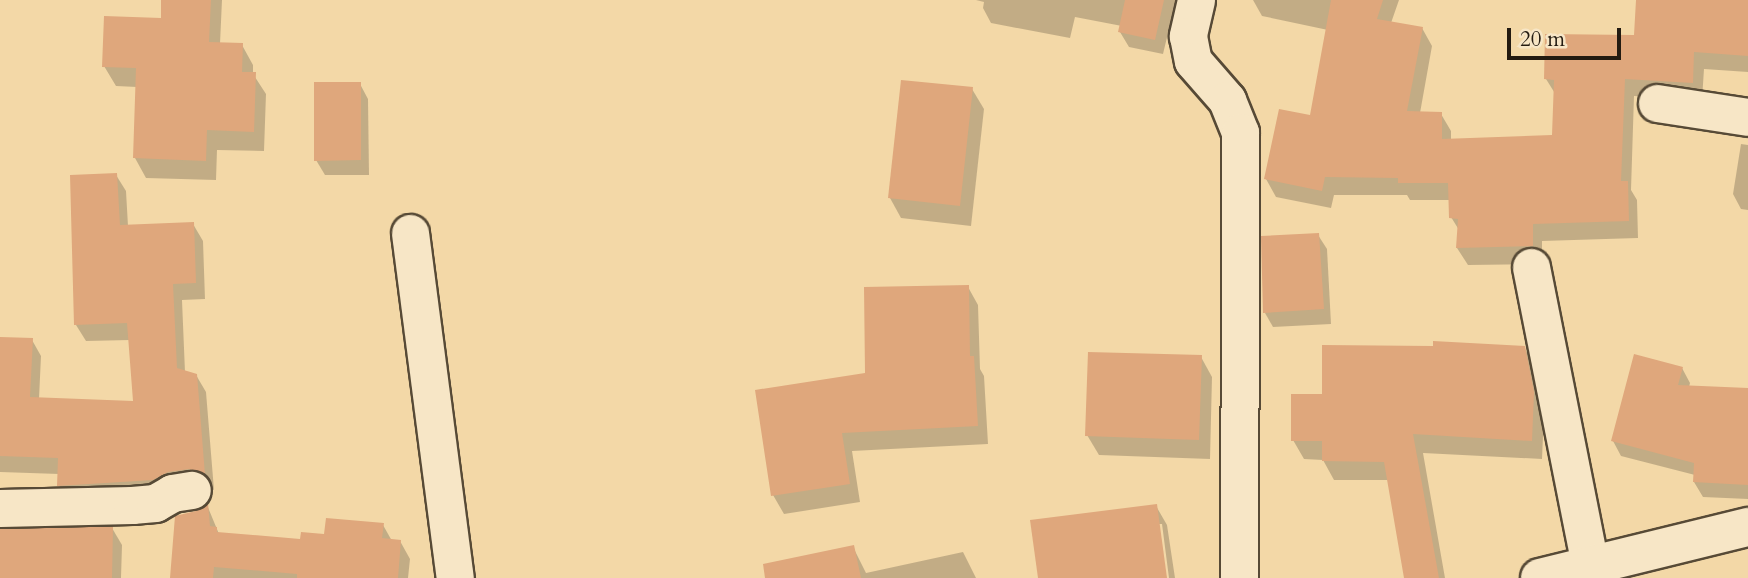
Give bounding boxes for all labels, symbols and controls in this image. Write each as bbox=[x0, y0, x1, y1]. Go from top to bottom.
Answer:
scale bar bbox=[1510, 14, 1624, 58]
text: 20 m bbox=[1520, 25, 1565, 54]

